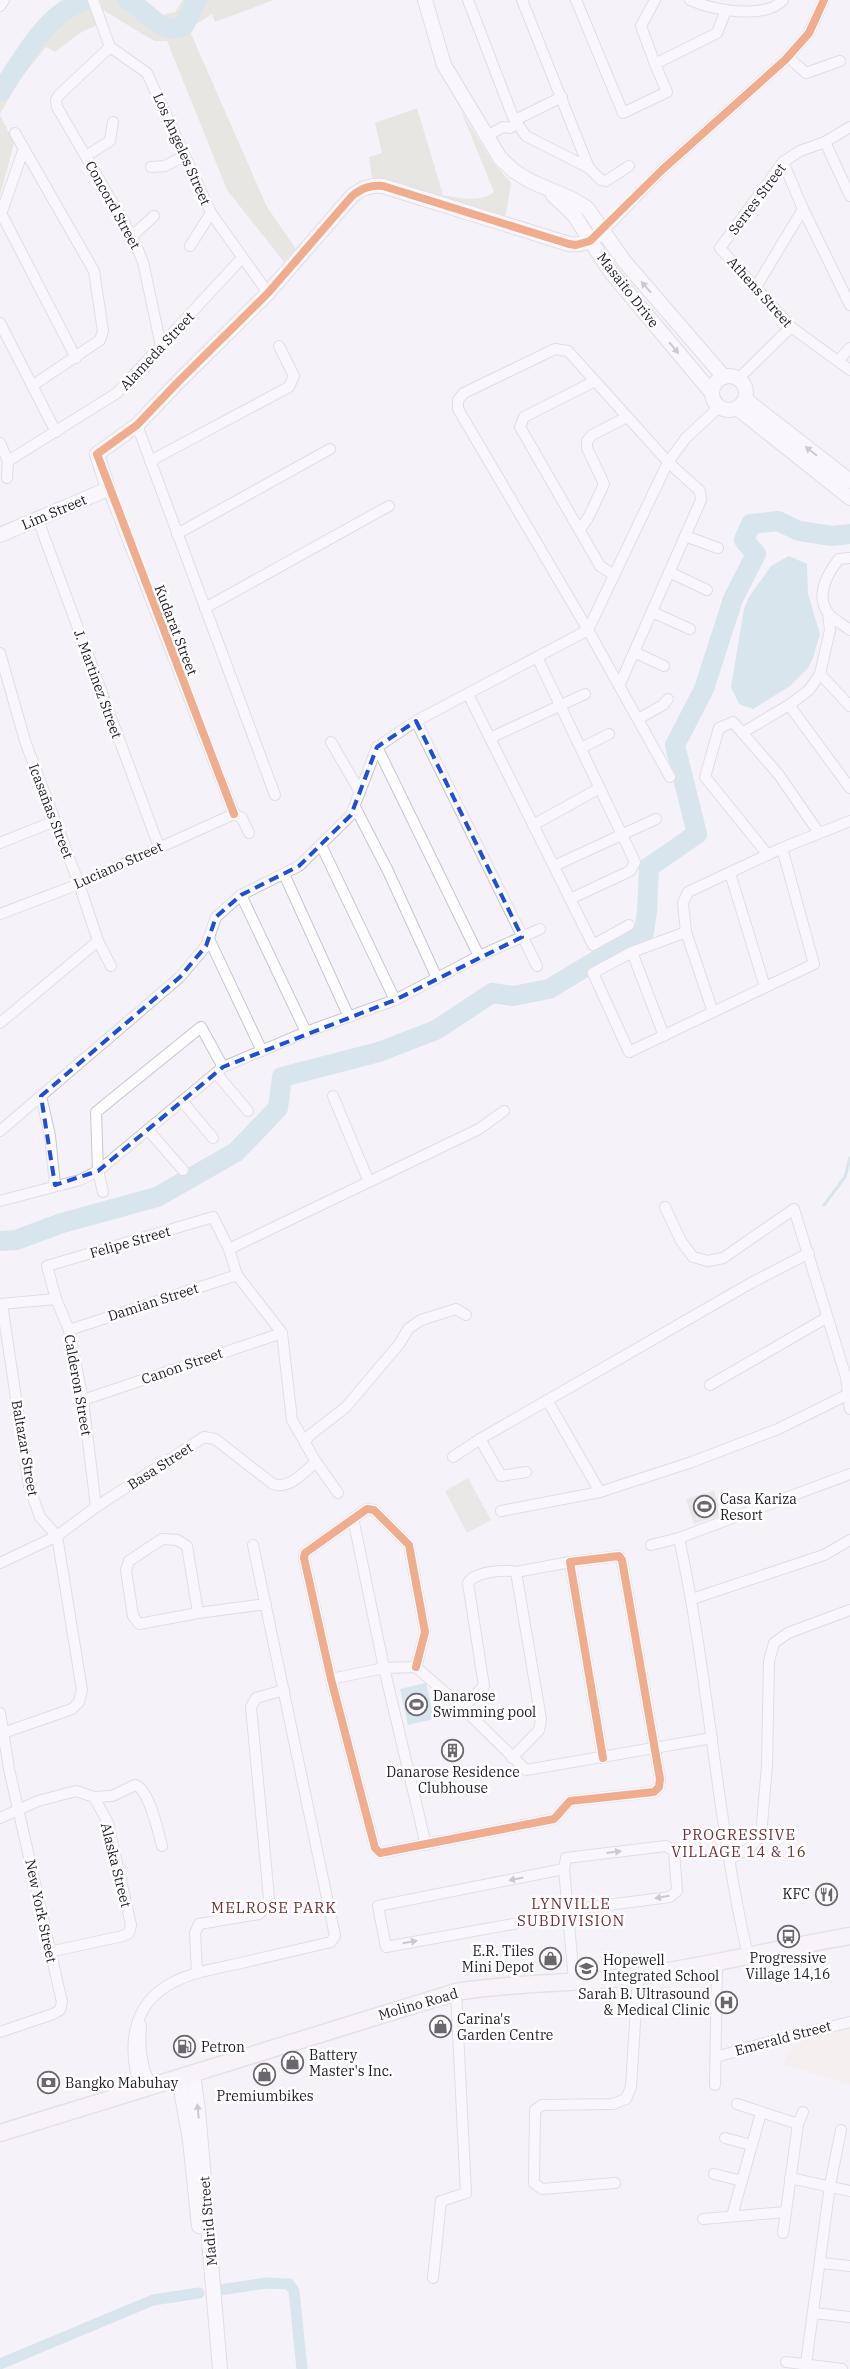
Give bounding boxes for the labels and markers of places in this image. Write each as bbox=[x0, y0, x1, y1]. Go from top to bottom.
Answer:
place label: Casa Kariza Resort bbox=[720, 1490, 797, 1524]
sports icon: Casa Kariza Resort bbox=[692, 1495, 716, 1519]
place label: Danarose Swimming pool bbox=[433, 1687, 536, 1721]
sports icon: Danarose Swimming pool bbox=[405, 1692, 429, 1716]
building icon: Danarose Residence Clubhouse bbox=[441, 1738, 465, 1762]
place label: Danarose Residence Clubhouse bbox=[386, 1763, 520, 1797]
restaurant icon: KFC bbox=[814, 1882, 838, 1906]
place label: KFC bbox=[782, 1885, 810, 1903]
bus stop icon: Progressive Village 14,16 bbox=[776, 1924, 800, 1948]
place label: E.R. Tiles Mini Depot bbox=[462, 1942, 534, 1976]
shop icon: E.R. Tiles Mini Depot bbox=[538, 1947, 562, 1971]
place label: Progressive Village 14,16 bbox=[745, 1949, 831, 1983]
place label: Hopewell Integrated School bbox=[603, 1951, 719, 1985]
school or university icon: Hopewell Integrated School bbox=[575, 1956, 599, 1980]
place label: Sarah B. Ultrasound & Medical Clinic bbox=[578, 1985, 710, 2019]
hospital icon: Sarah B. Ultrasound & Medical Clinic bbox=[714, 1990, 738, 2014]
place label: Carina's Garden Centre bbox=[457, 2010, 553, 2044]
shop icon: Carina's Garden Centre bbox=[429, 2015, 453, 2039]
fuel station icon: Petron bbox=[173, 2035, 197, 2059]
place label: Petron bbox=[201, 2038, 245, 2056]
place label: Battery Master's Inc. bbox=[309, 2046, 392, 2080]
shop icon: Battery Master's Inc. bbox=[281, 2051, 305, 2075]
shop icon: Premiumbikes bbox=[253, 2062, 277, 2086]
bank icon: Bangko Mabuhay bbox=[37, 2071, 61, 2095]
place label: Bangko Mabuhay bbox=[65, 2074, 179, 2092]
place label: Premiumbikes bbox=[216, 2087, 314, 2105]

